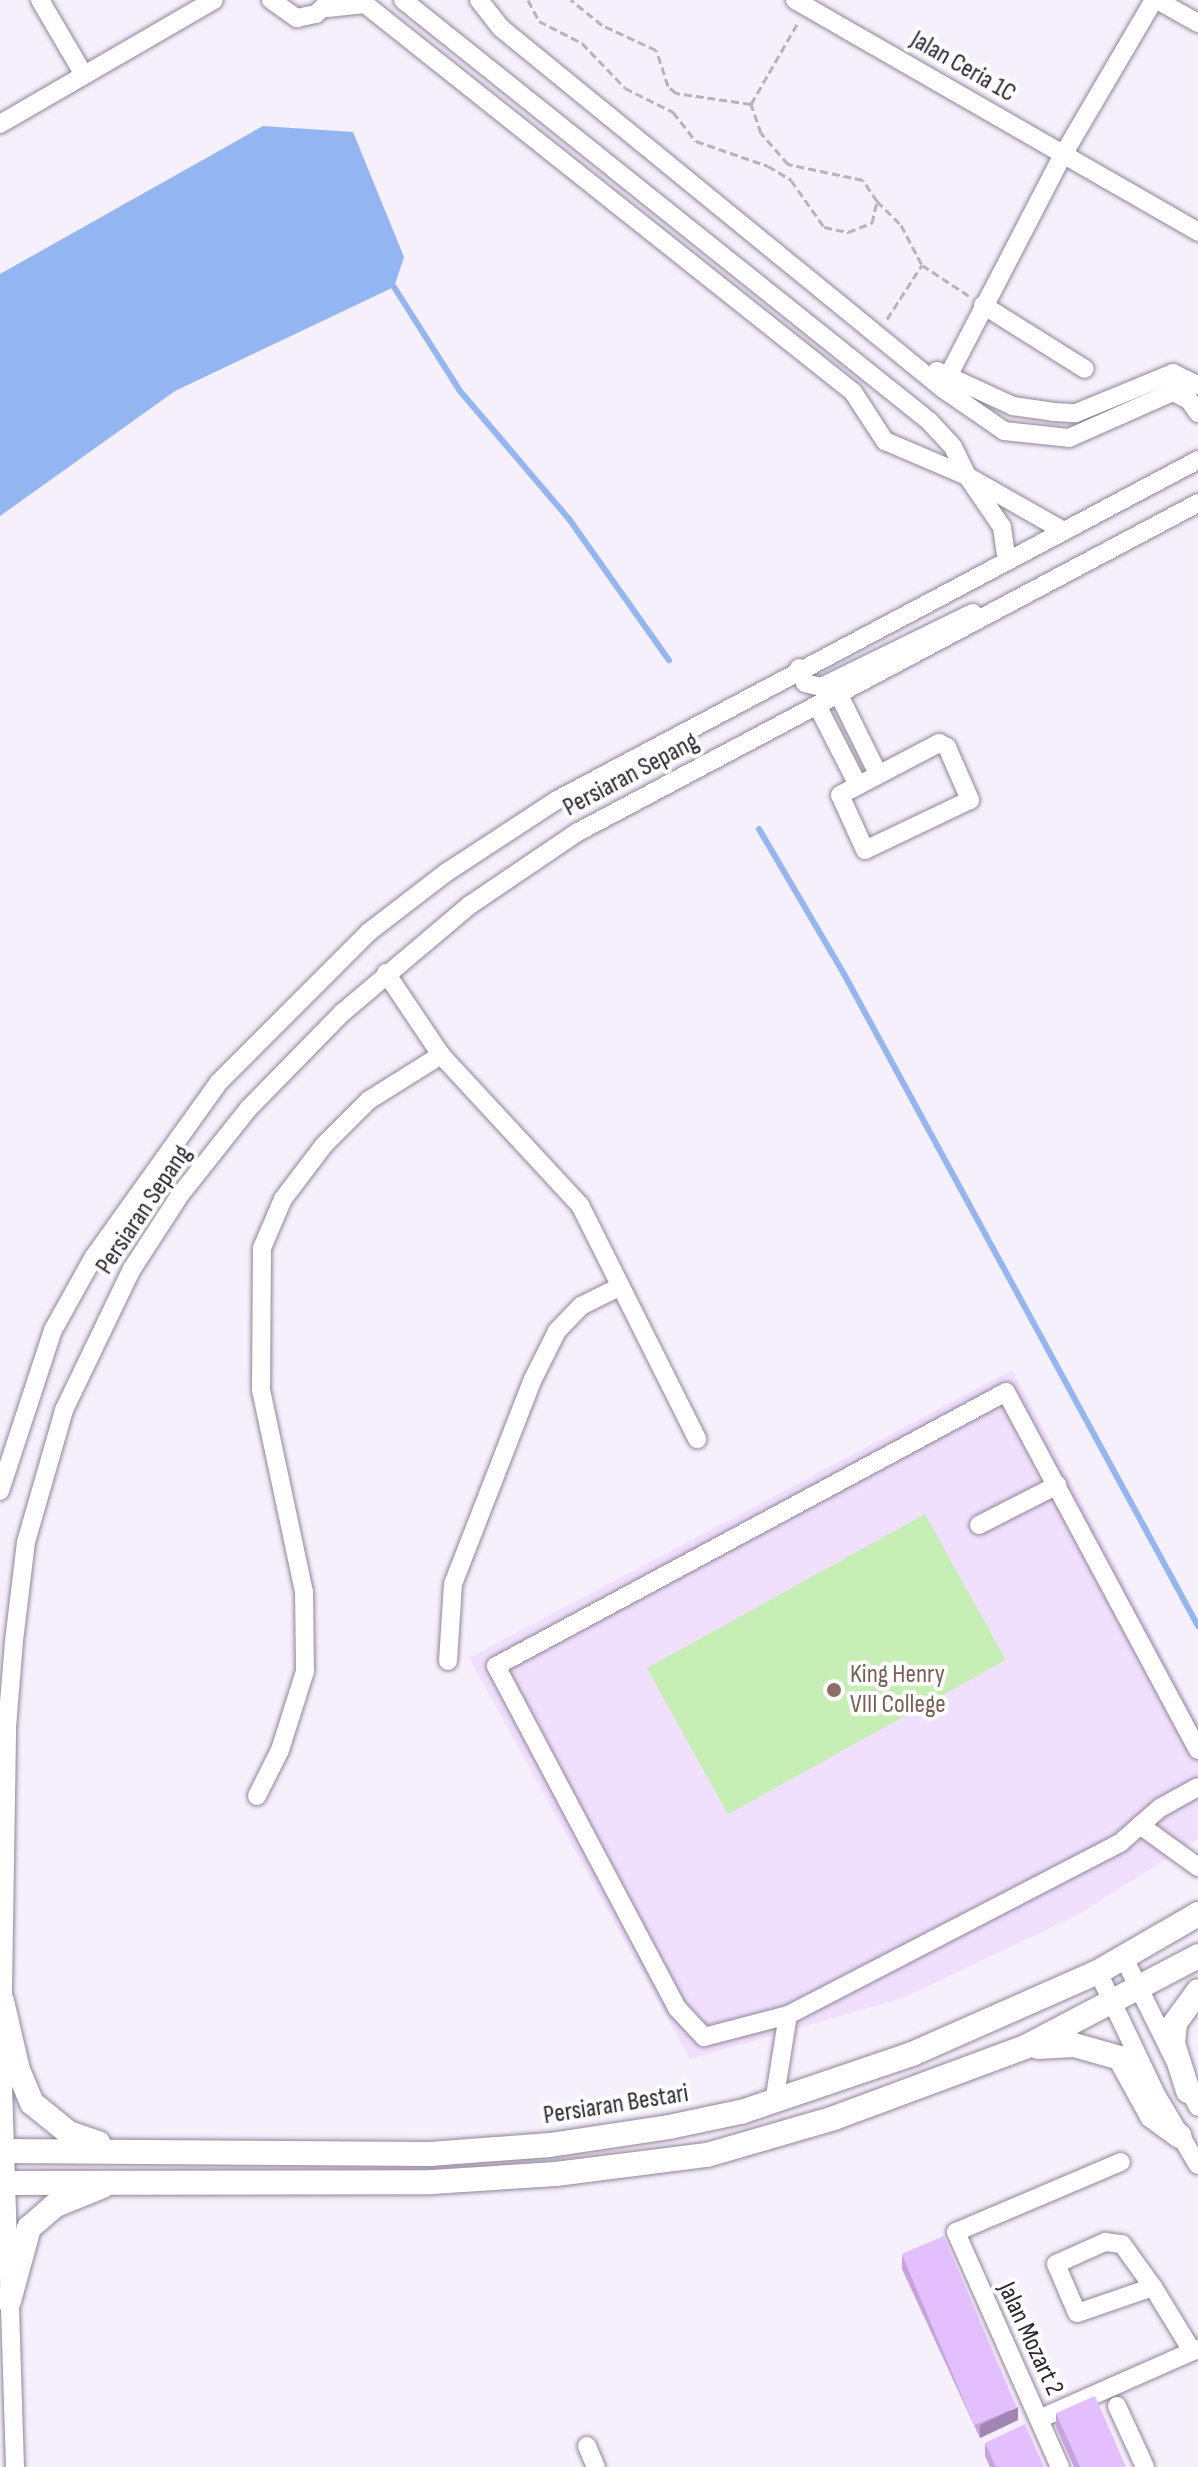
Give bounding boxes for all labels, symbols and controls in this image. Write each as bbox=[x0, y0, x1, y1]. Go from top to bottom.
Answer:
street label: Jalan Ceria 1C bbox=[905, 24, 1021, 110]
street label: Persiaran Sepang bbox=[558, 726, 704, 824]
street label: Persiaran Sepang bbox=[89, 1140, 199, 1280]
place label: King Henry VIII College bbox=[850, 1659, 946, 1720]
marker: King Henry VIII College bbox=[825, 1681, 843, 1699]
street label: Persiaran Bestari bbox=[541, 2078, 691, 2132]
street label: Jalan Mozart 2 bbox=[990, 2277, 1070, 2401]

